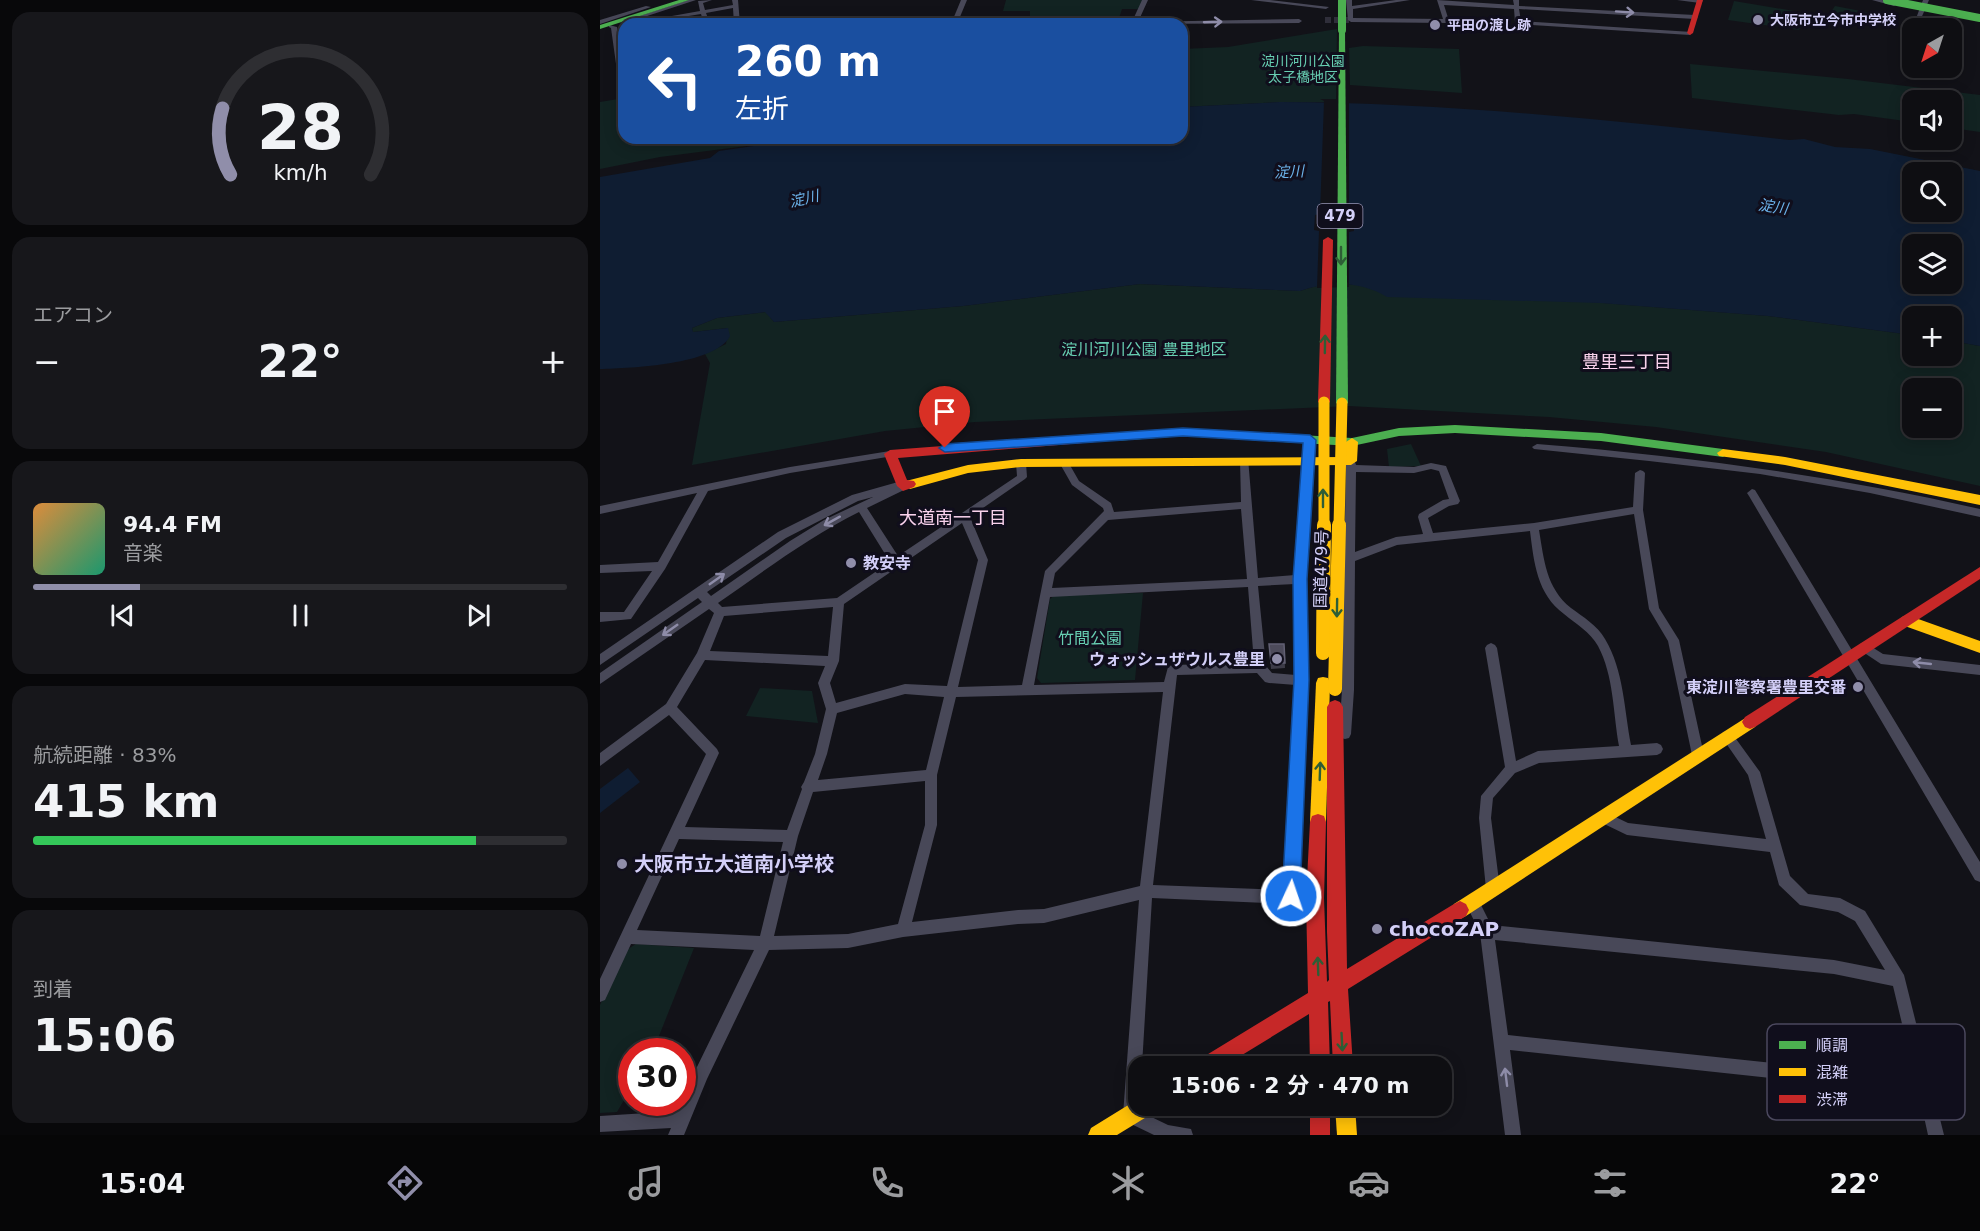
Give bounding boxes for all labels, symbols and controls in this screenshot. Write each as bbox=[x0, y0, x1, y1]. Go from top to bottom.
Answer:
one-way arrow bbox=[1615, 7, 1635, 18]
place label: 大阪市立今市中学校 bbox=[1770, 12, 1896, 28]
marker: 大阪市立今市中学校 bbox=[1751, 13, 1765, 27]
one-way arrow bbox=[1203, 16, 1223, 27]
place label: 平田の渡し跡 bbox=[1447, 17, 1531, 33]
marker: 平田の渡し跡 bbox=[1428, 18, 1442, 32]
north arrow bbox=[1902, 18, 1962, 78]
map controls bbox=[1902, 18, 1962, 438]
text: 260 m bbox=[735, 37, 881, 86]
icon: left bbox=[636, 42, 714, 120]
park label: 淀川河川公園 太子橋地区 bbox=[1261, 53, 1345, 85]
button: sound bbox=[1902, 90, 1962, 150]
text: 28 bbox=[257, 91, 343, 164]
text: 左折 bbox=[735, 93, 789, 124]
text: km/h bbox=[273, 161, 327, 186]
water label: 淀川 bbox=[1274, 162, 1306, 182]
button: search bbox=[1902, 162, 1962, 222]
water label: 淀川 bbox=[787, 186, 823, 211]
water label: 淀川 bbox=[1757, 196, 1791, 218]
road number: 479 bbox=[1318, 204, 1362, 228]
button: layers bbox=[1902, 234, 1962, 294]
one-way arrow bbox=[1335, 246, 1347, 266]
text: エアコン bbox=[33, 303, 113, 327]
button: + bbox=[1902, 306, 1962, 366]
one-way arrow bbox=[1319, 334, 1331, 354]
text: 22° bbox=[257, 335, 343, 388]
park label: 淀川河川公園 豊里地区 bbox=[1061, 340, 1227, 359]
text: − bbox=[33, 342, 61, 381]
text: + bbox=[539, 342, 567, 381]
district label: 豊里三丁目 bbox=[1582, 351, 1672, 372]
button: − bbox=[1902, 378, 1962, 438]
pin bbox=[919, 386, 970, 448]
icon: arrive bbox=[928, 395, 961, 428]
one-way arrow bbox=[1317, 489, 1329, 509]
district label: 大道南一丁目 bbox=[899, 507, 1007, 528]
text: 94.4 FM bbox=[123, 512, 222, 537]
one-way arrow bbox=[824, 516, 841, 528]
street label: 国道479号 bbox=[1311, 530, 1331, 608]
text: 音楽 bbox=[123, 541, 163, 565]
place label: 教安寺 bbox=[863, 554, 911, 573]
marker: 教安寺 bbox=[844, 556, 858, 570]
one-way arrow bbox=[709, 573, 725, 585]
one-way arrow bbox=[1331, 598, 1343, 618]
icon: previous bbox=[106, 599, 139, 632]
icon: pause bbox=[284, 599, 317, 632]
icon: next bbox=[462, 599, 495, 632]
one-way arrow bbox=[663, 624, 679, 636]
park label: 竹間公園 bbox=[1058, 629, 1122, 648]
place label: ウォッシュザウルス豊里 bbox=[1089, 650, 1265, 669]
marker: ウォッシュザウルス豊里 bbox=[1270, 652, 1284, 666]
one-way arrow bbox=[1912, 658, 1932, 669]
place label: 東淀川警察署豊里交番 bbox=[1686, 678, 1846, 697]
marker: 東淀川警察署豊里交番 bbox=[1851, 680, 1865, 694]
text: 航続距離 · 83% bbox=[33, 743, 177, 767]
one-way arrow bbox=[1314, 762, 1325, 782]
text: 415 km bbox=[33, 775, 219, 828]
place label: 大阪市立大道南小学校 bbox=[634, 852, 834, 876]
marker: 大阪市立大道南小学校 bbox=[615, 857, 629, 871]
position arrow bbox=[1259, 864, 1323, 928]
place label: chocoZAP bbox=[1389, 917, 1499, 941]
marker: chocoZAP bbox=[1370, 922, 1384, 936]
one-way arrow bbox=[1312, 957, 1324, 977]
text: 到着 bbox=[33, 977, 73, 1001]
text: 15:06 bbox=[33, 1009, 176, 1062]
legend bbox=[1767, 1024, 1965, 1120]
one-way arrow bbox=[1337, 1031, 1348, 1051]
text: 順調 bbox=[1816, 1036, 1848, 1055]
speed limit sign: 30 bbox=[618, 1038, 696, 1116]
text: 混雑 bbox=[1816, 1063, 1848, 1082]
one-way arrow bbox=[1500, 1068, 1511, 1087]
text: 15:06 · 2 分 · 470 m bbox=[1171, 1073, 1409, 1098]
text: 渋滞 bbox=[1816, 1090, 1848, 1109]
icon: directions bbox=[384, 1162, 426, 1204]
icon: music bbox=[625, 1162, 667, 1204]
icon: phone bbox=[866, 1162, 908, 1204]
icon: climate bbox=[1107, 1162, 1149, 1204]
icon: car bbox=[1348, 1162, 1390, 1204]
icon: filters bbox=[1589, 1162, 1631, 1204]
text: 15:04 bbox=[99, 1168, 185, 1199]
text: 22° bbox=[1829, 1168, 1880, 1199]

